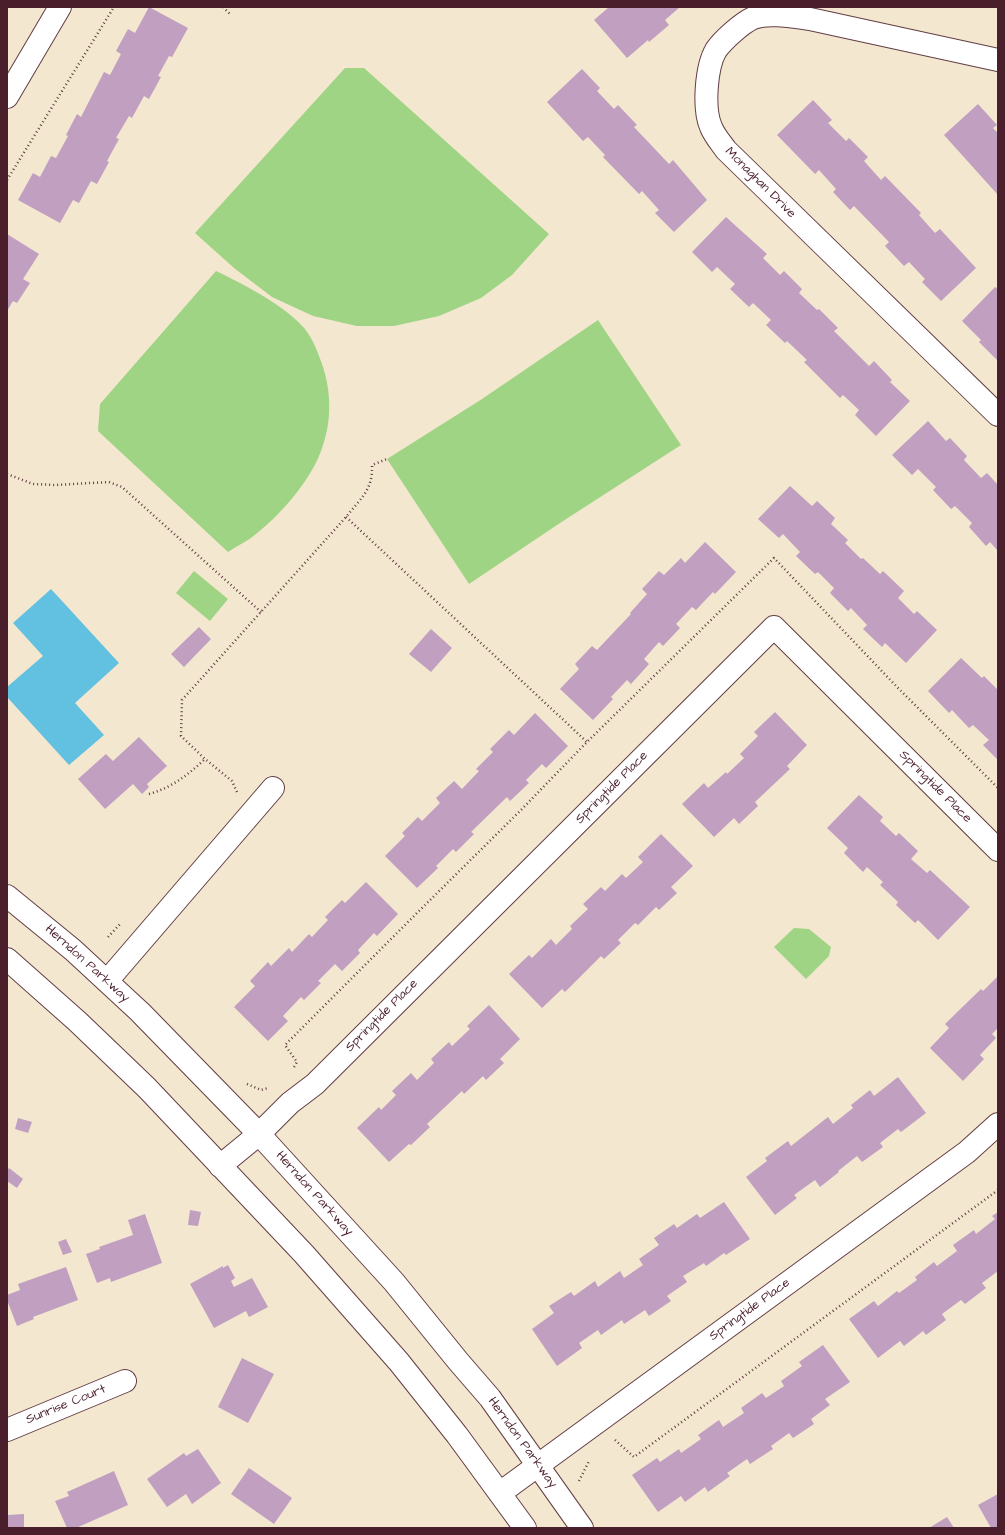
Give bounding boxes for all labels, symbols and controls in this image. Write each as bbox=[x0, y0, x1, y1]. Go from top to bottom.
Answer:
street label: Monaghan Drive bbox=[721, 144, 799, 222]
street label: Springtide Place bbox=[895, 747, 975, 827]
street label: Springtide Place bbox=[572, 748, 652, 828]
street label: Herndon Parkway bbox=[41, 922, 133, 1006]
street label: Springtide Place bbox=[342, 976, 422, 1056]
street label: Herndon Parkway bbox=[272, 1148, 356, 1240]
street label: Springtide Place bbox=[706, 1275, 794, 1345]
street label: Sunrise Court bbox=[24, 1382, 108, 1428]
street label: Herndon Parkway bbox=[484, 1394, 560, 1492]

